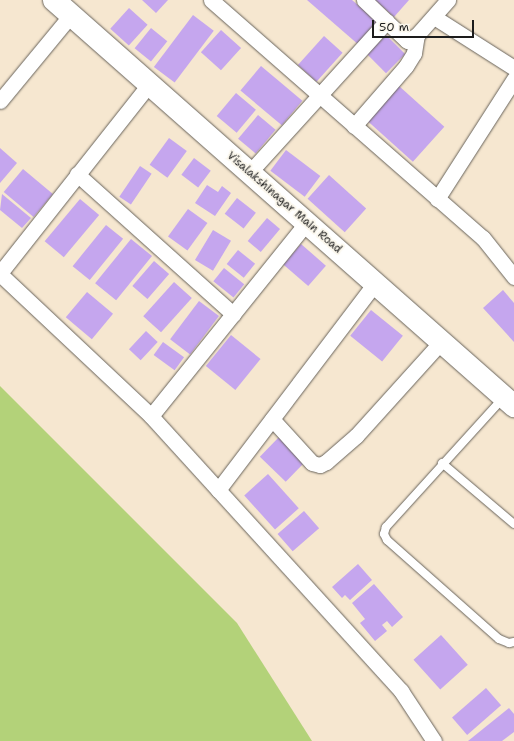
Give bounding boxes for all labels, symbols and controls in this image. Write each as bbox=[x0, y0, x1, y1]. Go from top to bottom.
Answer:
scale bar bbox=[374, 12, 476, 38]
text: 50 m bbox=[379, 19, 409, 35]
street label: Visalakshinagar Main Road bbox=[224, 150, 344, 256]

